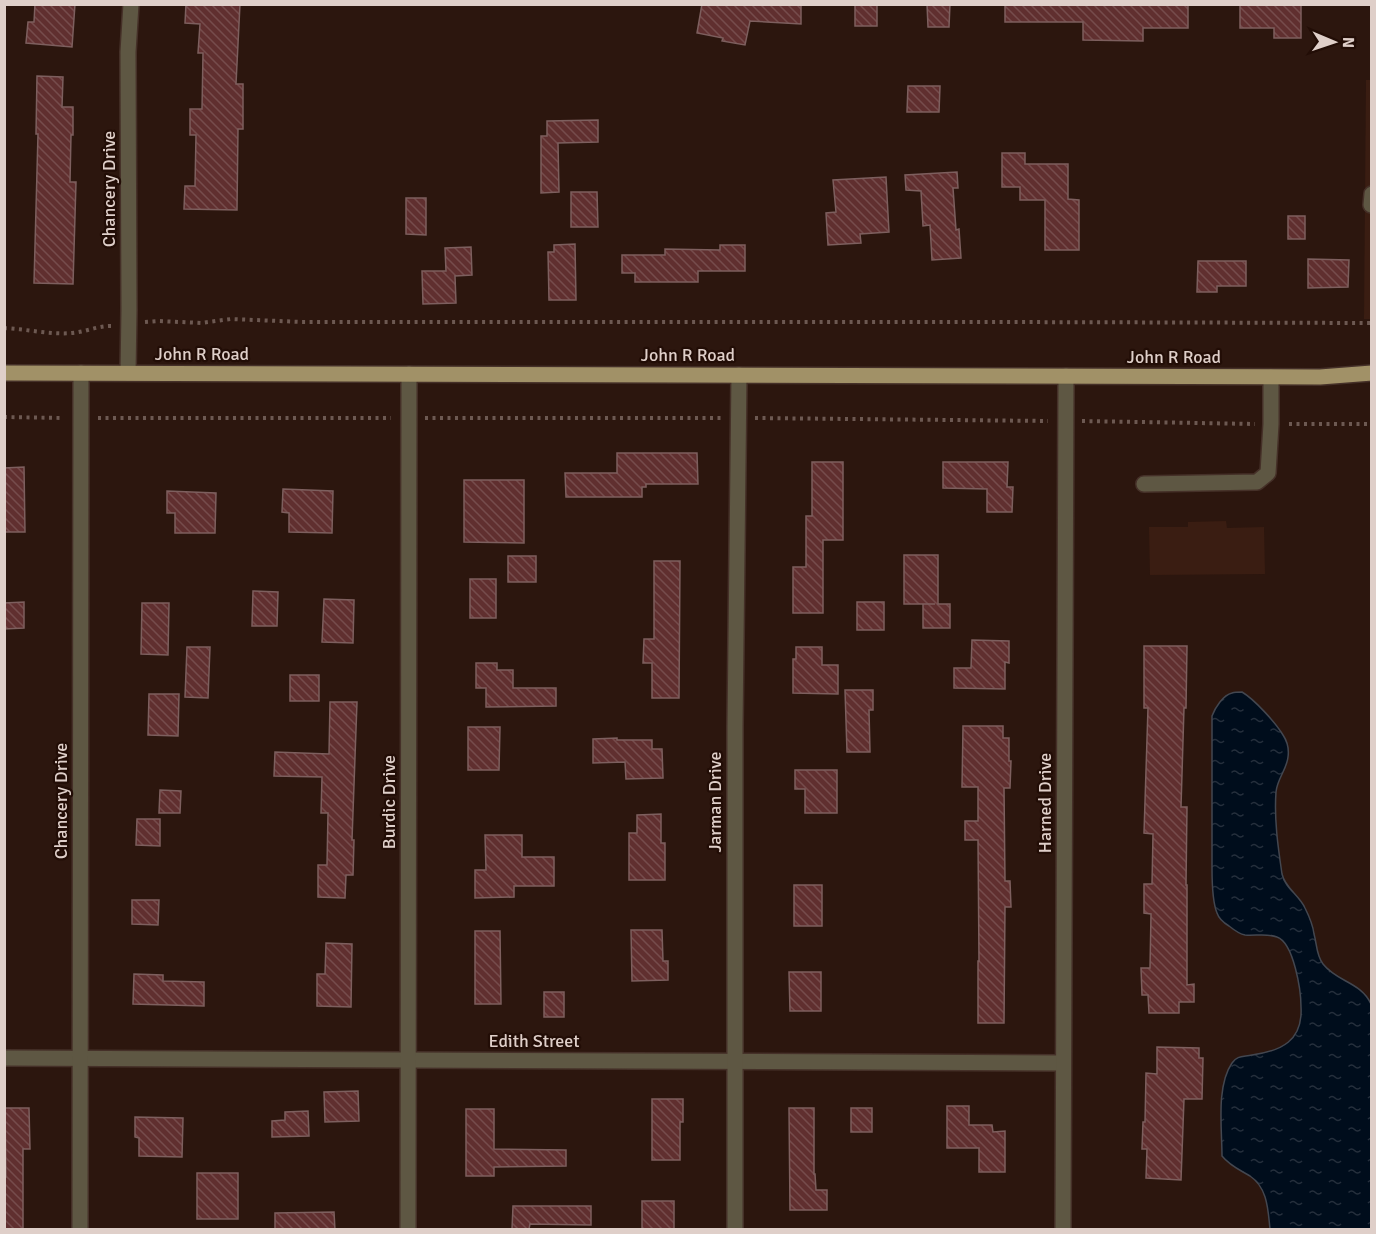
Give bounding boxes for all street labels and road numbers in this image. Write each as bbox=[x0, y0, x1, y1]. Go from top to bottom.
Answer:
street label: Chancery Drive bbox=[98, 131, 120, 247]
street label: John R Road bbox=[155, 343, 249, 365]
street label: John R Road bbox=[641, 344, 735, 366]
street label: John R Road bbox=[1127, 346, 1221, 368]
street label: Chancery Drive bbox=[50, 743, 72, 859]
street label: Jarman Drive bbox=[704, 752, 726, 852]
street label: Harned Drive bbox=[1034, 753, 1056, 853]
street label: Burdic Drive bbox=[378, 755, 400, 849]
street label: Edith Street bbox=[488, 1030, 580, 1052]

